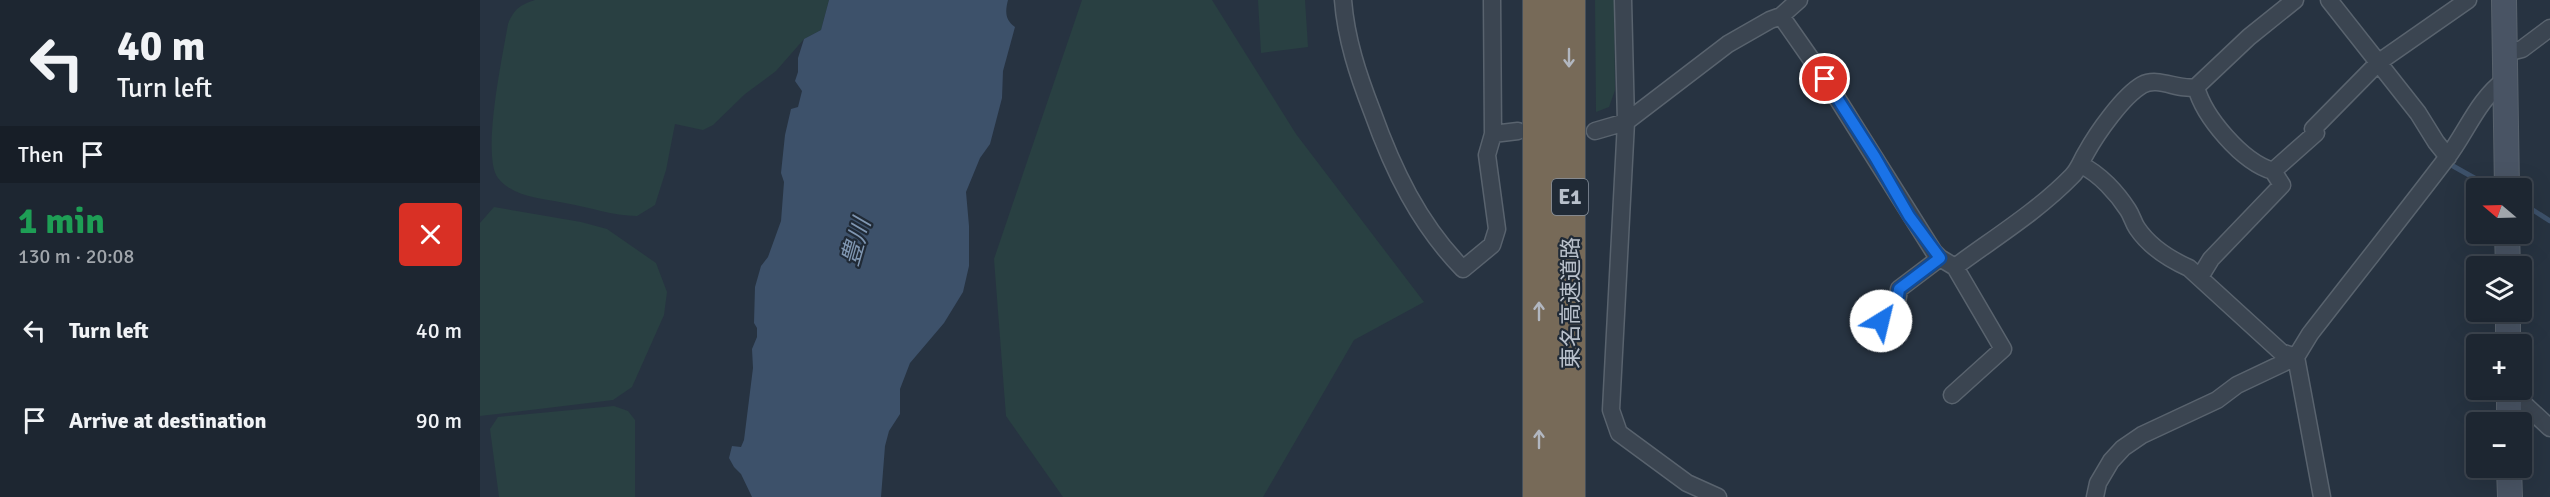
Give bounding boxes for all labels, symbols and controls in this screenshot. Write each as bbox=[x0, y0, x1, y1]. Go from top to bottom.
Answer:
text: 40 m bbox=[117, 21, 206, 72]
icon: left bbox=[18, 24, 96, 102]
one-way arrow bbox=[1563, 48, 1575, 68]
pin bbox=[1799, 53, 1850, 104]
icon: arrive bbox=[1808, 62, 1841, 95]
text: Turn left bbox=[117, 72, 212, 105]
icon: arrive bbox=[76, 138, 109, 171]
text: Then bbox=[18, 141, 64, 168]
north arrow bbox=[2466, 178, 2532, 244]
map controls bbox=[2466, 178, 2532, 478]
road number: E1 bbox=[1552, 179, 1588, 215]
text: 1 min bbox=[18, 199, 105, 244]
button: close bbox=[399, 203, 462, 266]
water label: 豊川 bbox=[835, 212, 878, 269]
street label: 東名高速道路 bbox=[1557, 237, 1584, 369]
text: 130 m · 20:08 bbox=[18, 244, 134, 269]
button: layers bbox=[2466, 256, 2532, 322]
position arrow bbox=[1849, 289, 1913, 353]
one-way arrow bbox=[1533, 302, 1545, 322]
icon: left bbox=[18, 314, 51, 347]
text: Turn left bbox=[69, 317, 149, 344]
text: 40 m bbox=[416, 317, 462, 344]
button: + bbox=[2466, 334, 2532, 400]
icon: arrive bbox=[18, 404, 51, 437]
text: Arrive at destination bbox=[69, 407, 266, 434]
text: 90 m bbox=[416, 407, 462, 434]
button: − bbox=[2466, 412, 2532, 478]
one-way arrow bbox=[1533, 429, 1545, 449]

